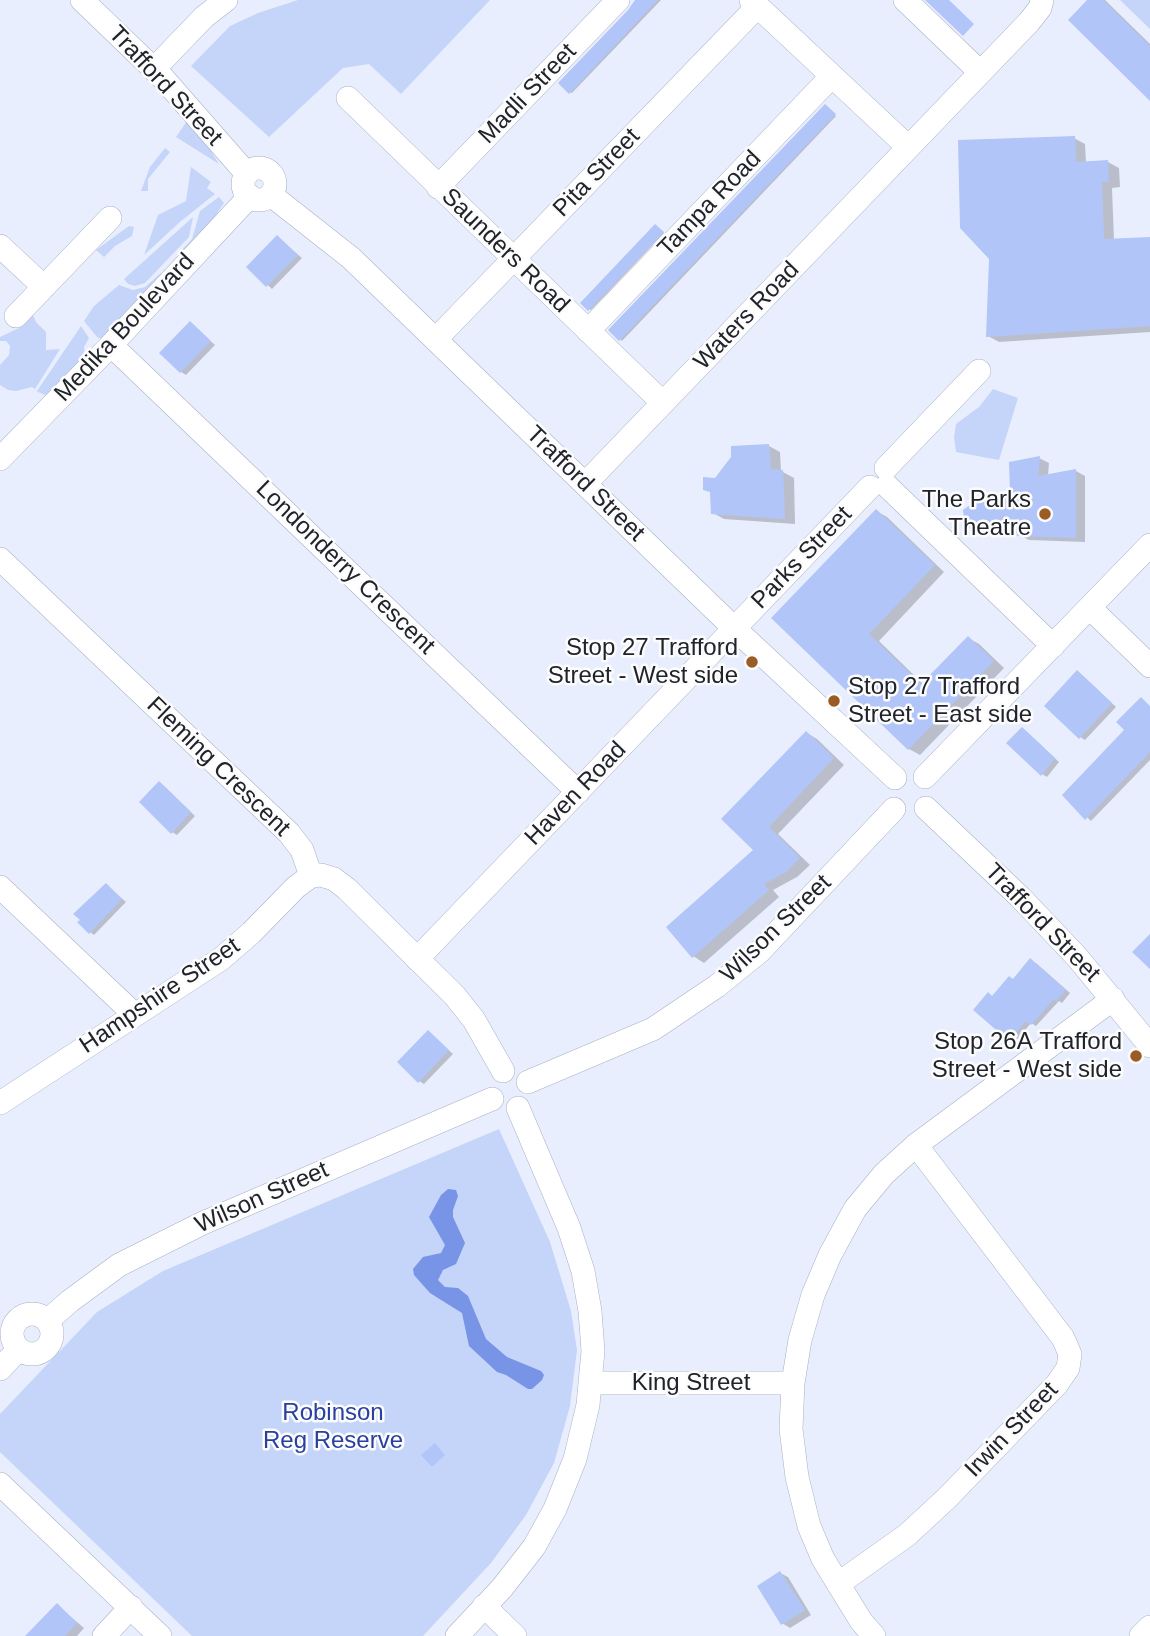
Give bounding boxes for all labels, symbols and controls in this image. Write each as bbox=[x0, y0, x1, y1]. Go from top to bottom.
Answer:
street label: Trafford Street bbox=[102, 20, 228, 152]
street label: Madli Street bbox=[473, 38, 583, 150]
street label: Pita Street bbox=[548, 123, 646, 223]
street label: Tampa Road bbox=[652, 145, 768, 263]
street label: Saunders Road bbox=[435, 183, 575, 319]
street label: Medika Boulevard bbox=[49, 248, 201, 408]
street label: Waters Road bbox=[688, 256, 806, 376]
street label: Trafford Street bbox=[520, 420, 650, 548]
street label: Londonderry Crescent bbox=[250, 475, 440, 661]
place label: The Parks Theatre bbox=[922, 486, 1031, 542]
street label: Parks Street bbox=[746, 501, 858, 615]
marker: The Parks Theatre bbox=[1037, 506, 1053, 522]
place label: Stop 27 Trafford Street - West side bbox=[548, 634, 738, 690]
marker: Stop 27 Trafford Street - West side bbox=[744, 654, 760, 670]
place label: Stop 27 Trafford Street - East side bbox=[848, 673, 1032, 729]
street label: Fleming Crescent bbox=[140, 691, 296, 843]
marker: Stop 27 Trafford Street - East side bbox=[826, 693, 842, 709]
street label: Haven Road bbox=[519, 736, 633, 852]
street label: Trafford Street bbox=[978, 858, 1106, 988]
street label: Wilson Street bbox=[715, 869, 837, 989]
street label: Hampshire Street bbox=[75, 932, 245, 1060]
place label: Stop 26A Trafford Street - West side bbox=[932, 1028, 1122, 1084]
marker: Stop 26A Trafford Street - West side bbox=[1128, 1048, 1144, 1064]
street label: Wilson Street bbox=[191, 1156, 333, 1240]
street label: King Street bbox=[632, 1369, 750, 1397]
street label: Irwin Street bbox=[959, 1376, 1065, 1484]
park label: Robinson Reg Reserve bbox=[263, 1399, 403, 1455]

